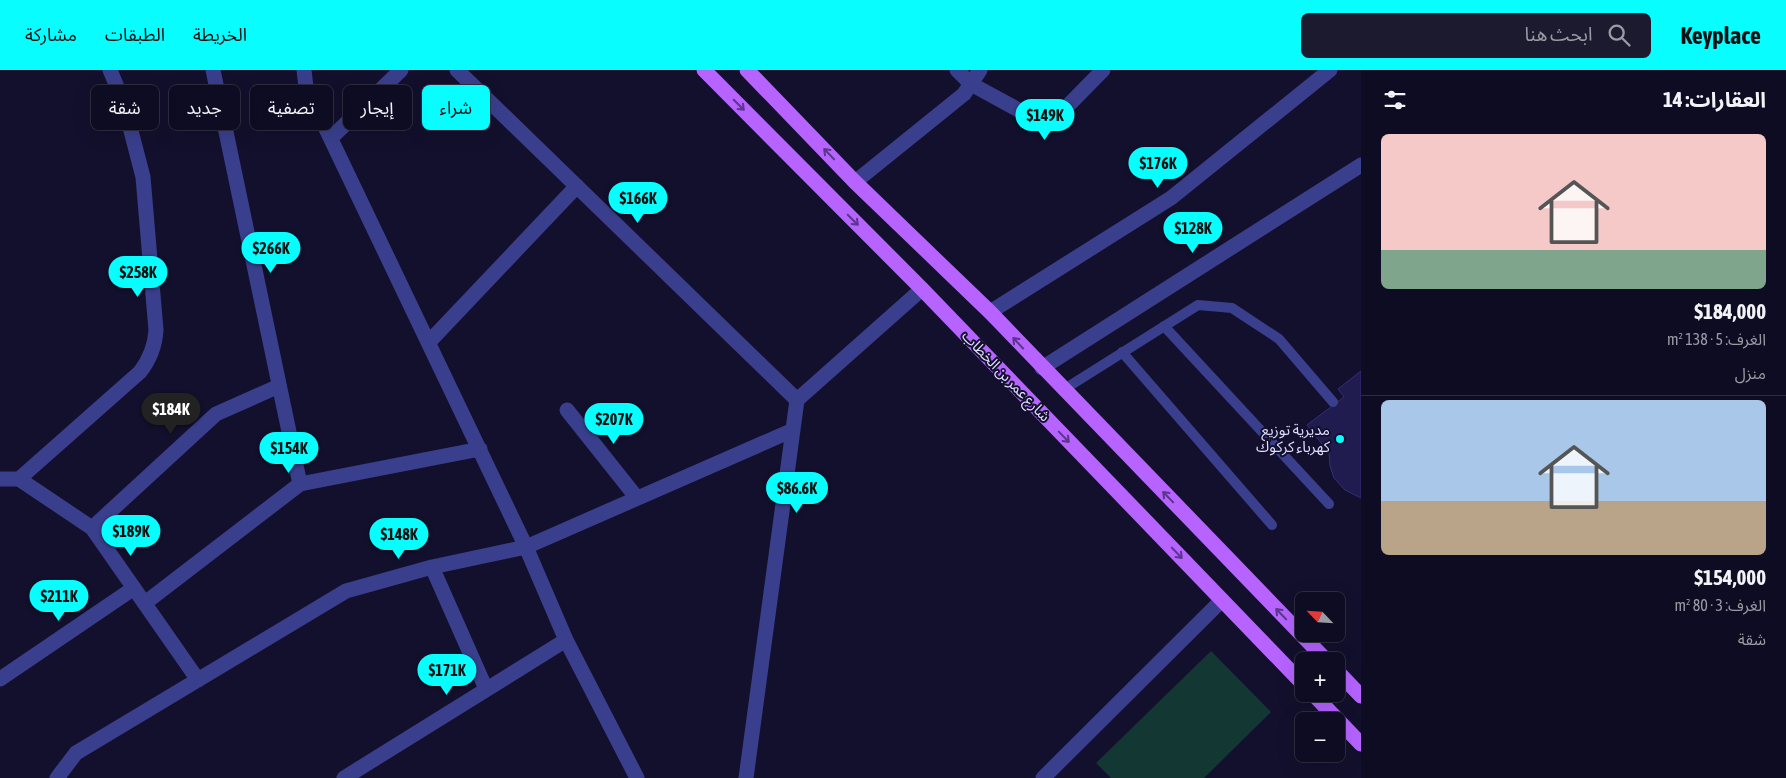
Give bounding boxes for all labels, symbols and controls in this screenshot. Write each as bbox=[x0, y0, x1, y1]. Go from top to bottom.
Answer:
search box bbox=[1301, 13, 1651, 58]
icon: search bbox=[1605, 21, 1633, 49]
text: Keyplace bbox=[1681, 22, 1761, 49]
text: ابحث هنا bbox=[1524, 23, 1593, 45]
text: مشاركة bbox=[25, 24, 77, 45]
text: الطبقات bbox=[105, 24, 165, 45]
text: الخريطة bbox=[193, 24, 247, 45]
chip: شقة bbox=[91, 85, 159, 130]
chip: جديد bbox=[169, 85, 240, 130]
chip: تصفية bbox=[250, 85, 333, 130]
chip: إيجار bbox=[343, 85, 412, 130]
chip: شراء bbox=[422, 85, 490, 130]
icon: filters bbox=[1381, 86, 1409, 114]
text: العقارات: 14 bbox=[1663, 87, 1766, 111]
one-way arrow bbox=[732, 98, 744, 110]
pin: $149K bbox=[1010, 98, 1080, 141]
text: $149K bbox=[1026, 106, 1064, 124]
pin: $176K bbox=[1123, 146, 1193, 189]
one-way arrow bbox=[823, 149, 835, 161]
text: $176K bbox=[1139, 154, 1177, 172]
icon: home bbox=[1529, 167, 1619, 257]
pin: $166K bbox=[603, 182, 673, 224]
text: $166K bbox=[619, 189, 657, 207]
pin: $128K bbox=[1158, 212, 1228, 254]
one-way arrow bbox=[847, 214, 859, 226]
text: $128K bbox=[1174, 219, 1212, 237]
pin: $266K bbox=[236, 232, 306, 274]
text: $266K bbox=[252, 239, 290, 257]
pin: $258K bbox=[103, 256, 173, 298]
text: $258K bbox=[119, 263, 157, 281]
text: $184,000 bbox=[1694, 299, 1766, 323]
street label: شارع عمر بن الخطاب bbox=[956, 327, 1054, 427]
text: الغرف: 5 · 138 m² bbox=[1667, 330, 1766, 348]
one-way arrow bbox=[1012, 336, 1024, 349]
text: منزل bbox=[1735, 364, 1766, 382]
pin: $184K bbox=[136, 392, 206, 435]
text: $184K bbox=[152, 400, 190, 418]
pin: $207K bbox=[579, 402, 649, 445]
text: $207K bbox=[595, 410, 633, 428]
place label: مديرية توزيع كهرباء كركوك bbox=[1256, 421, 1331, 456]
one-way arrow bbox=[1058, 430, 1070, 443]
pin: $154K bbox=[254, 432, 324, 474]
icon: home bbox=[1529, 432, 1619, 522]
marker: مديرية توزيع كهرباء كركوك bbox=[1334, 433, 1346, 445]
text: $154K bbox=[270, 439, 308, 457]
pin: $86.6K bbox=[756, 472, 838, 514]
text: $86.6K bbox=[777, 479, 817, 497]
one-way arrow bbox=[1162, 491, 1174, 504]
pin: $189K bbox=[96, 514, 166, 557]
pin: $148K bbox=[364, 518, 434, 560]
text: $189K bbox=[112, 522, 150, 540]
text: $148K bbox=[380, 525, 418, 543]
one-way arrow bbox=[1171, 547, 1183, 560]
text: $154,000 bbox=[1694, 565, 1766, 589]
pin: $211K bbox=[24, 580, 94, 622]
text: $211K bbox=[40, 587, 78, 605]
north arrow bbox=[1295, 592, 1345, 642]
map controls bbox=[1295, 592, 1345, 762]
text: الغرف: 3 · 80 m² bbox=[1674, 596, 1766, 614]
one-way arrow bbox=[1275, 608, 1287, 620]
text: شقة bbox=[1738, 630, 1766, 648]
button: + bbox=[1295, 652, 1345, 702]
pin: $171K bbox=[412, 654, 482, 696]
text: $171K bbox=[428, 661, 466, 679]
button: − bbox=[1295, 712, 1345, 762]

